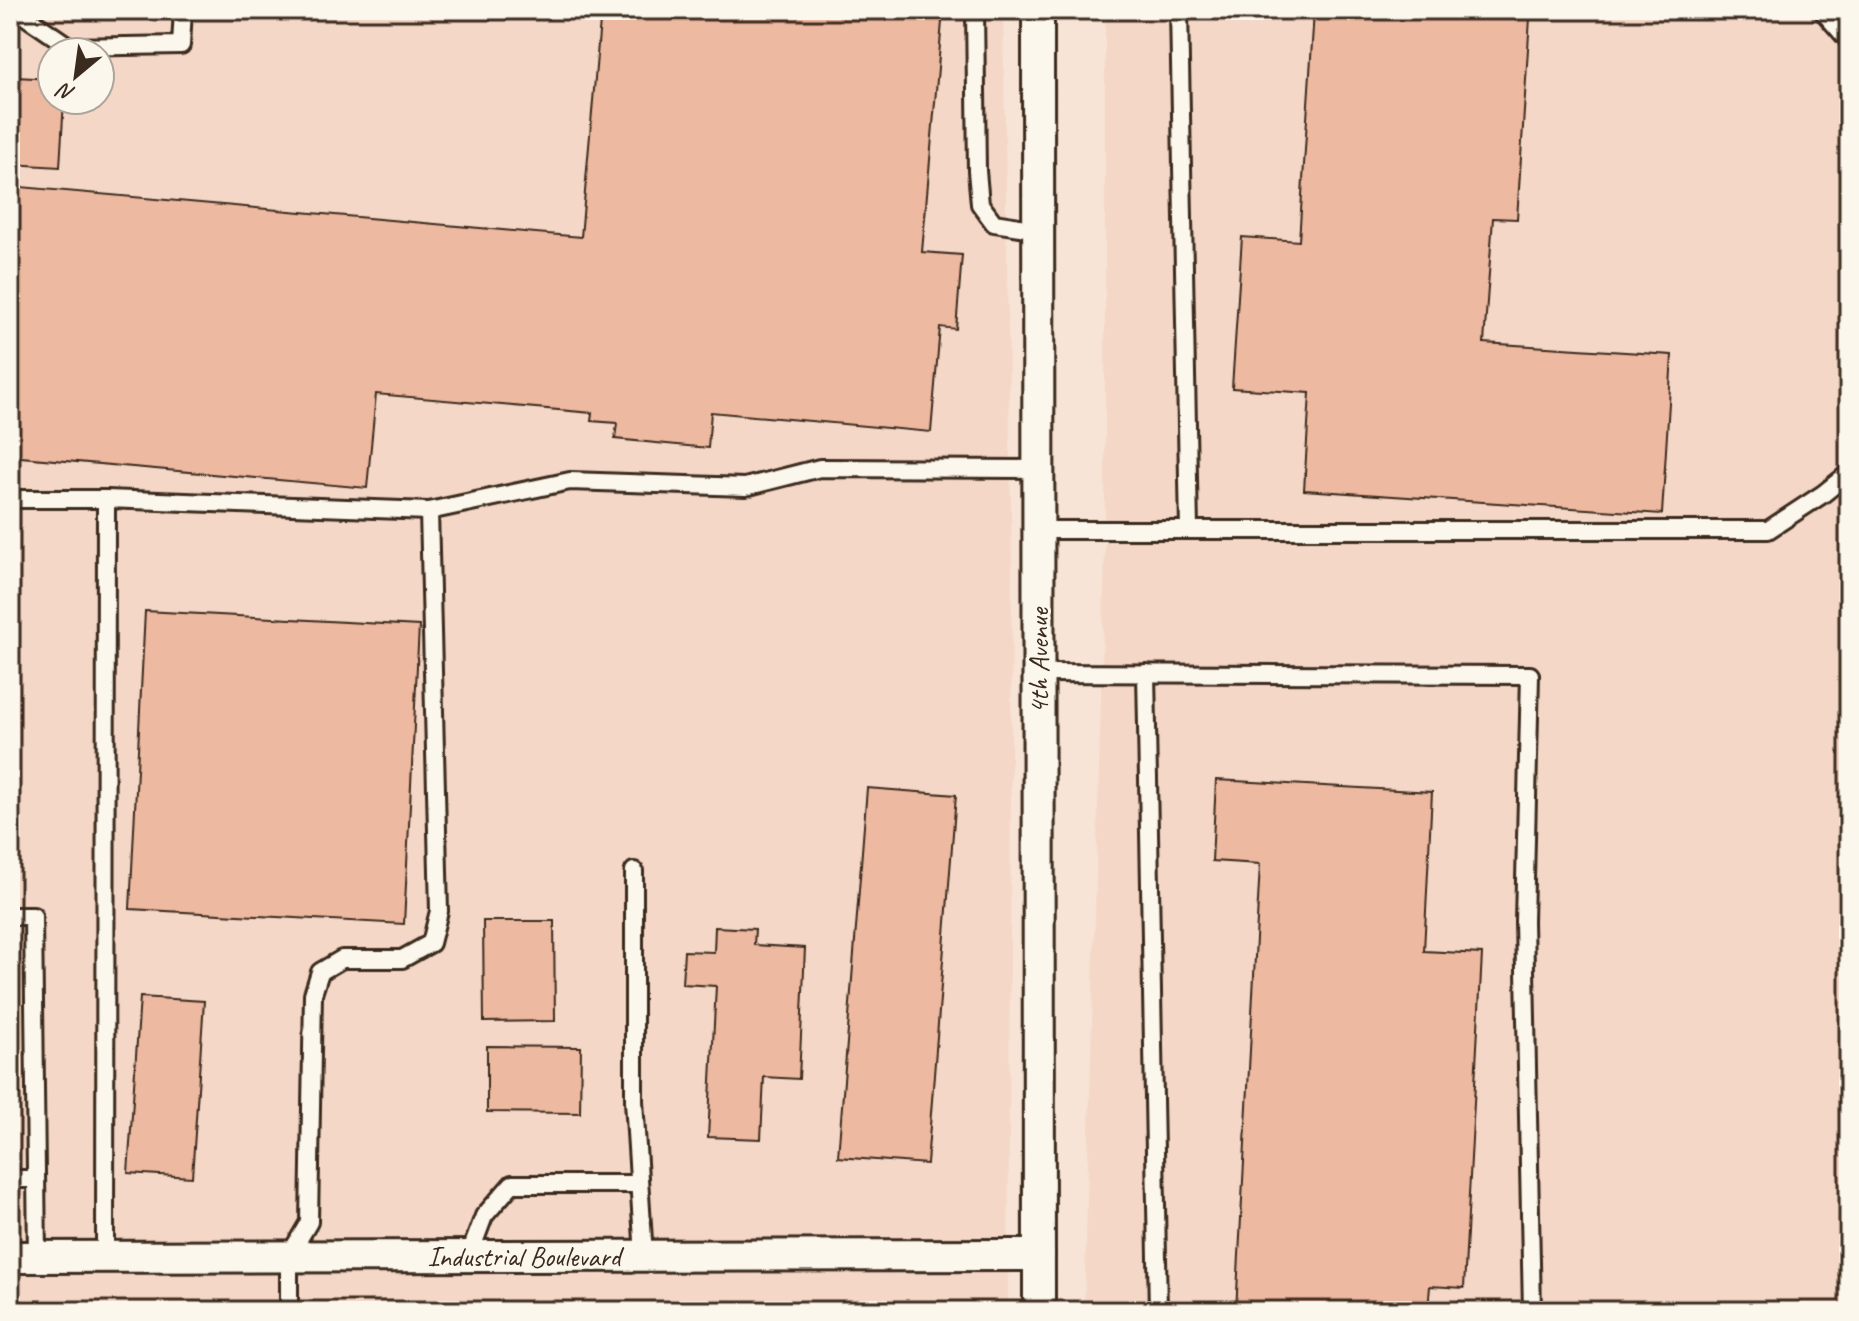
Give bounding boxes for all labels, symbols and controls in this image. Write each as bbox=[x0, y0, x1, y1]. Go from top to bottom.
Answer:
north arrow bbox=[36, 36, 116, 116]
text: N bbox=[51, 75, 80, 108]
street label: 4th Avenue bbox=[1021, 606, 1056, 714]
street label: Industrial Boulevard bbox=[427, 1239, 625, 1274]

